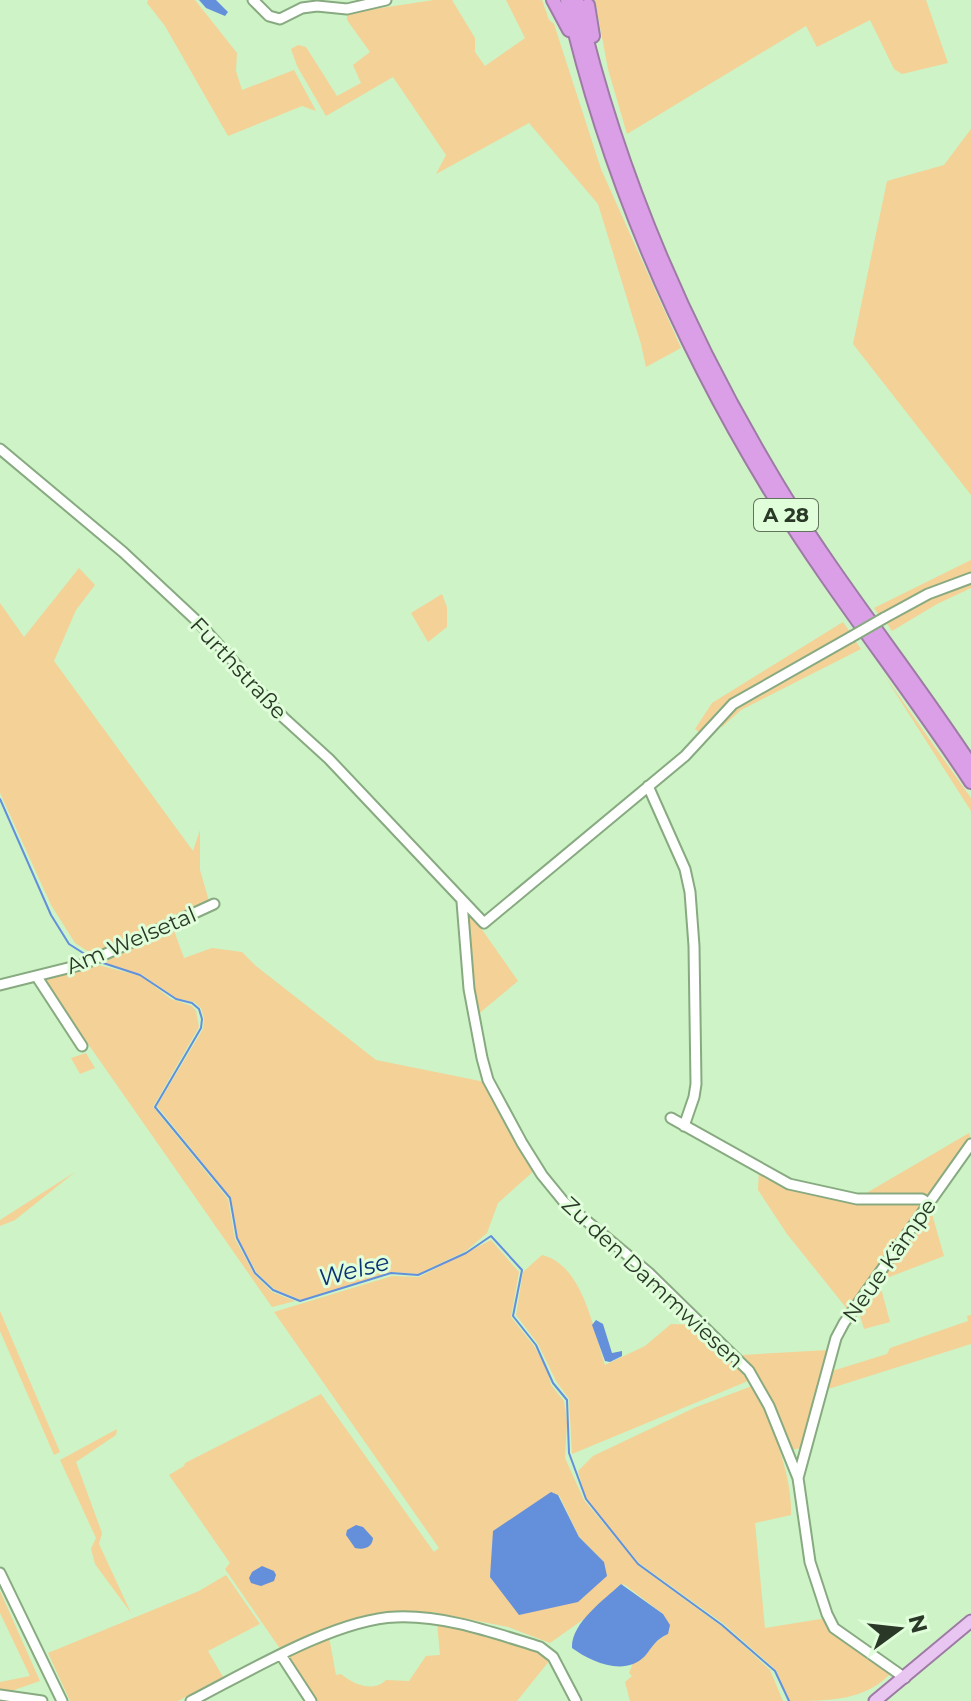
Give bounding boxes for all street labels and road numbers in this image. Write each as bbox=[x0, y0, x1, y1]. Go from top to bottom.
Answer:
road number: A 28 bbox=[754, 499, 818, 531]
street label: Furthstraße bbox=[184, 612, 293, 725]
street label: Am Welsetal bbox=[62, 901, 200, 980]
street label: Zu den Dammwiesen bbox=[556, 1191, 749, 1374]
street label: Neue Kämpe bbox=[837, 1193, 942, 1327]

